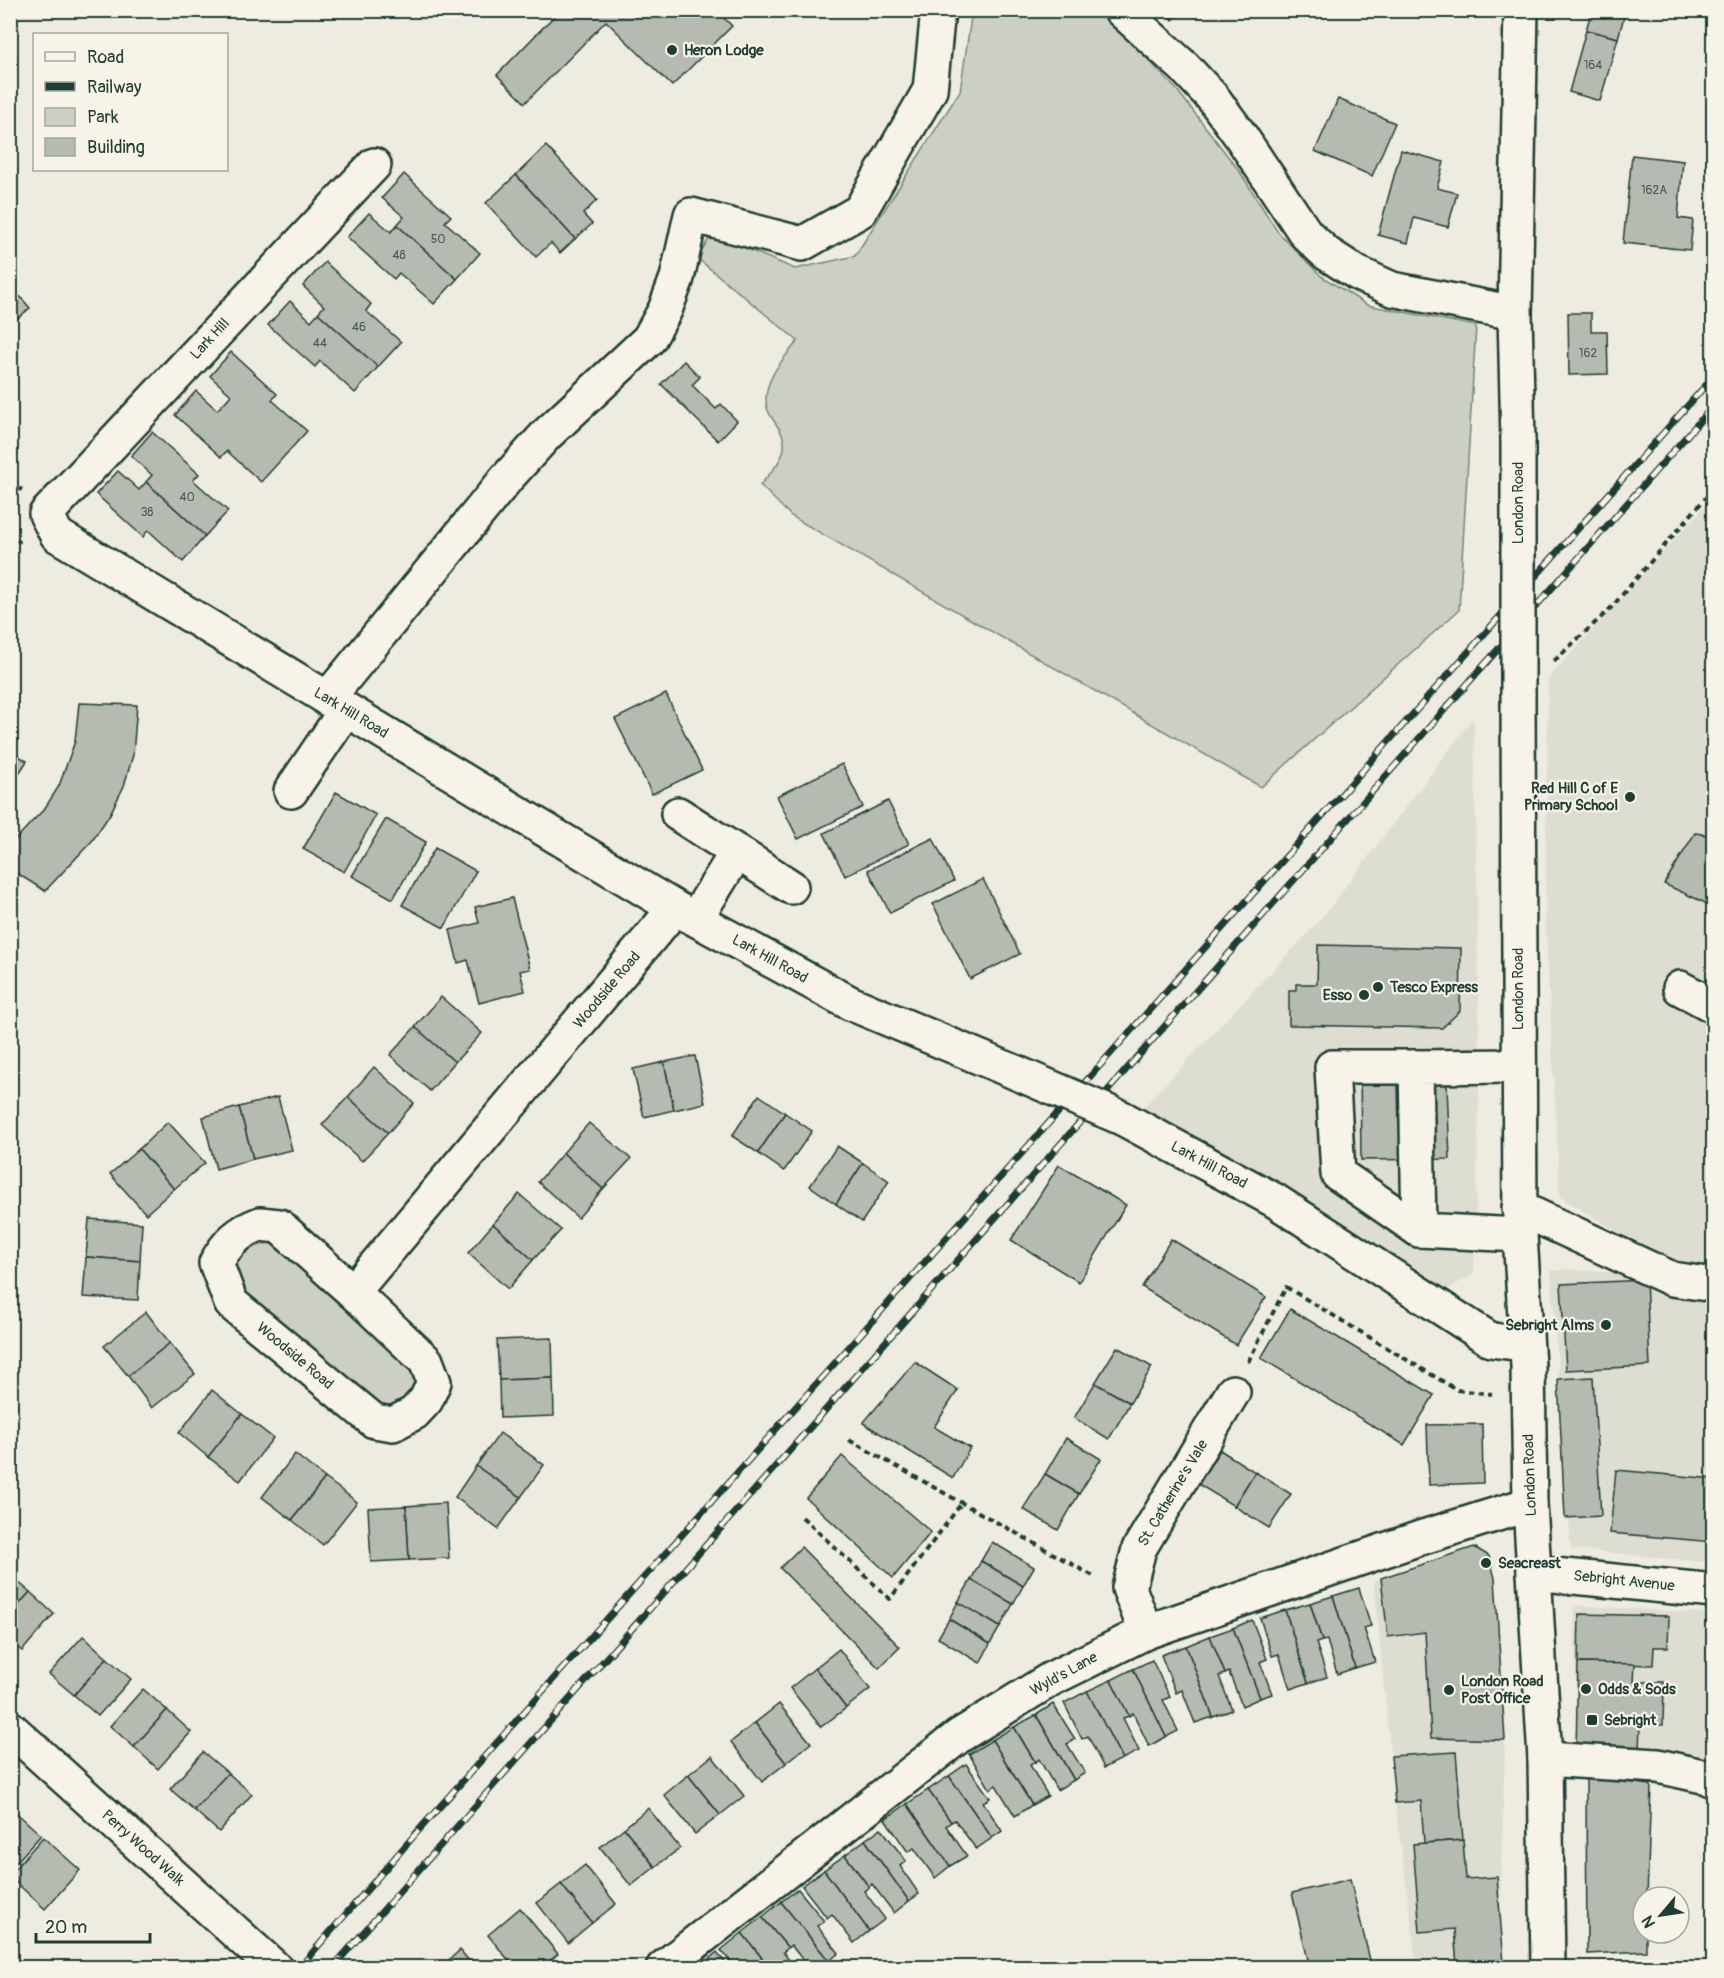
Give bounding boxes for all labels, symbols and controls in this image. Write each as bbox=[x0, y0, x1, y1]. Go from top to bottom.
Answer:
legend bbox=[33, 33, 228, 171]
place label: Heron Lodge bbox=[684, 41, 764, 60]
marker: Heron Lodge bbox=[665, 43, 679, 57]
text: Road bbox=[87, 46, 124, 69]
house number: 164 bbox=[1584, 58, 1602, 73]
text: Railway bbox=[87, 76, 142, 99]
text: Park bbox=[87, 106, 119, 129]
text: Building bbox=[87, 136, 145, 159]
house number: 162A bbox=[1641, 183, 1667, 198]
house number: 50 bbox=[431, 232, 445, 247]
house number: 48 bbox=[392, 248, 406, 263]
street label: Lark Hill bbox=[186, 314, 234, 364]
house number: 46 bbox=[352, 320, 366, 335]
house number: 44 bbox=[313, 336, 327, 351]
house number: 162 bbox=[1579, 346, 1597, 361]
street label: London Road bbox=[1509, 462, 1528, 544]
house number: 40 bbox=[179, 490, 195, 505]
house number: 38 bbox=[141, 505, 153, 520]
street label: Lark Hill Road bbox=[310, 683, 392, 743]
place label: Red Hill C of E Primary School bbox=[1524, 779, 1618, 815]
marker: Red Hill C of E Primary School bbox=[1623, 790, 1637, 804]
street label: Lark Hill Road bbox=[729, 930, 811, 988]
street label: Woodside Road bbox=[569, 948, 645, 1032]
street label: London Road bbox=[1509, 948, 1528, 1030]
place label: Tesco Express bbox=[1389, 978, 1478, 997]
marker: Tesco Express bbox=[1371, 980, 1385, 994]
place label: Esso bbox=[1323, 986, 1352, 1005]
marker: Esso bbox=[1357, 988, 1371, 1002]
street label: Lark Hill Road bbox=[1167, 1137, 1251, 1193]
place label: Sebright Alms bbox=[1505, 1316, 1594, 1335]
street label: Woodside Road bbox=[253, 1318, 337, 1394]
marker: Sebright Alms bbox=[1599, 1318, 1613, 1332]
street label: London Road bbox=[1519, 1433, 1541, 1517]
street label: St. Catherine's Vale bbox=[1134, 1436, 1213, 1550]
place label: Seacreast bbox=[1498, 1554, 1562, 1573]
marker: Seacreast bbox=[1479, 1556, 1493, 1570]
street label: Sebright Avenue bbox=[1572, 1566, 1676, 1596]
street label: Wyld's Lane bbox=[1027, 1647, 1101, 1700]
place label: London Road Post Office bbox=[1461, 1672, 1544, 1708]
place label: Odds & Sods bbox=[1598, 1680, 1676, 1699]
marker: Odds & Sods bbox=[1579, 1682, 1593, 1696]
marker: London Road Post Office bbox=[1442, 1683, 1456, 1697]
place label: Sebright bbox=[1604, 1711, 1657, 1730]
marker: Sebright bbox=[1585, 1713, 1599, 1727]
street label: Perry Wood Walk bbox=[98, 1806, 189, 1891]
north arrow bbox=[1631, 1885, 1691, 1945]
scale bar bbox=[36, 1906, 150, 1944]
text: N bbox=[1637, 1912, 1660, 1931]
text: 20 m bbox=[45, 1916, 87, 1939]

